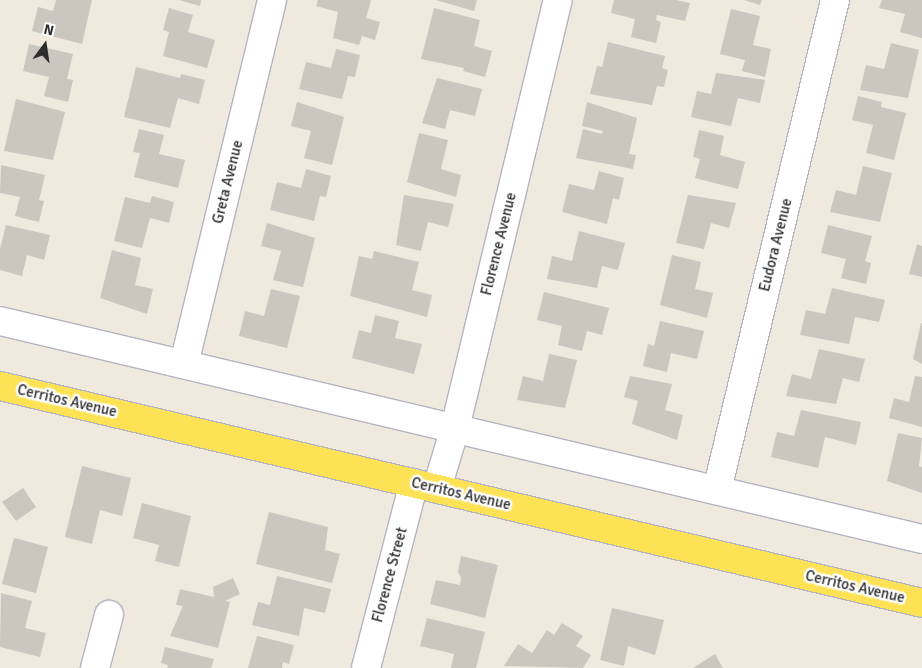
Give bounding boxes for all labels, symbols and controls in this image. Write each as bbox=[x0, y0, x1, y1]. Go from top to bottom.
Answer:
north arrow bbox=[20, 20, 70, 70]
text: N bbox=[42, 21, 56, 39]
street label: Greta Avenue bbox=[209, 138, 247, 226]
street label: Florence Avenue bbox=[478, 191, 520, 297]
street label: Eudora Avenue bbox=[756, 196, 796, 294]
street label: Cerritos Avenue bbox=[16, 381, 118, 421]
street label: Cerritos Avenue bbox=[410, 474, 512, 514]
street label: Florence Street bbox=[369, 525, 411, 625]
street label: Cerritos Avenue bbox=[804, 567, 906, 607]

